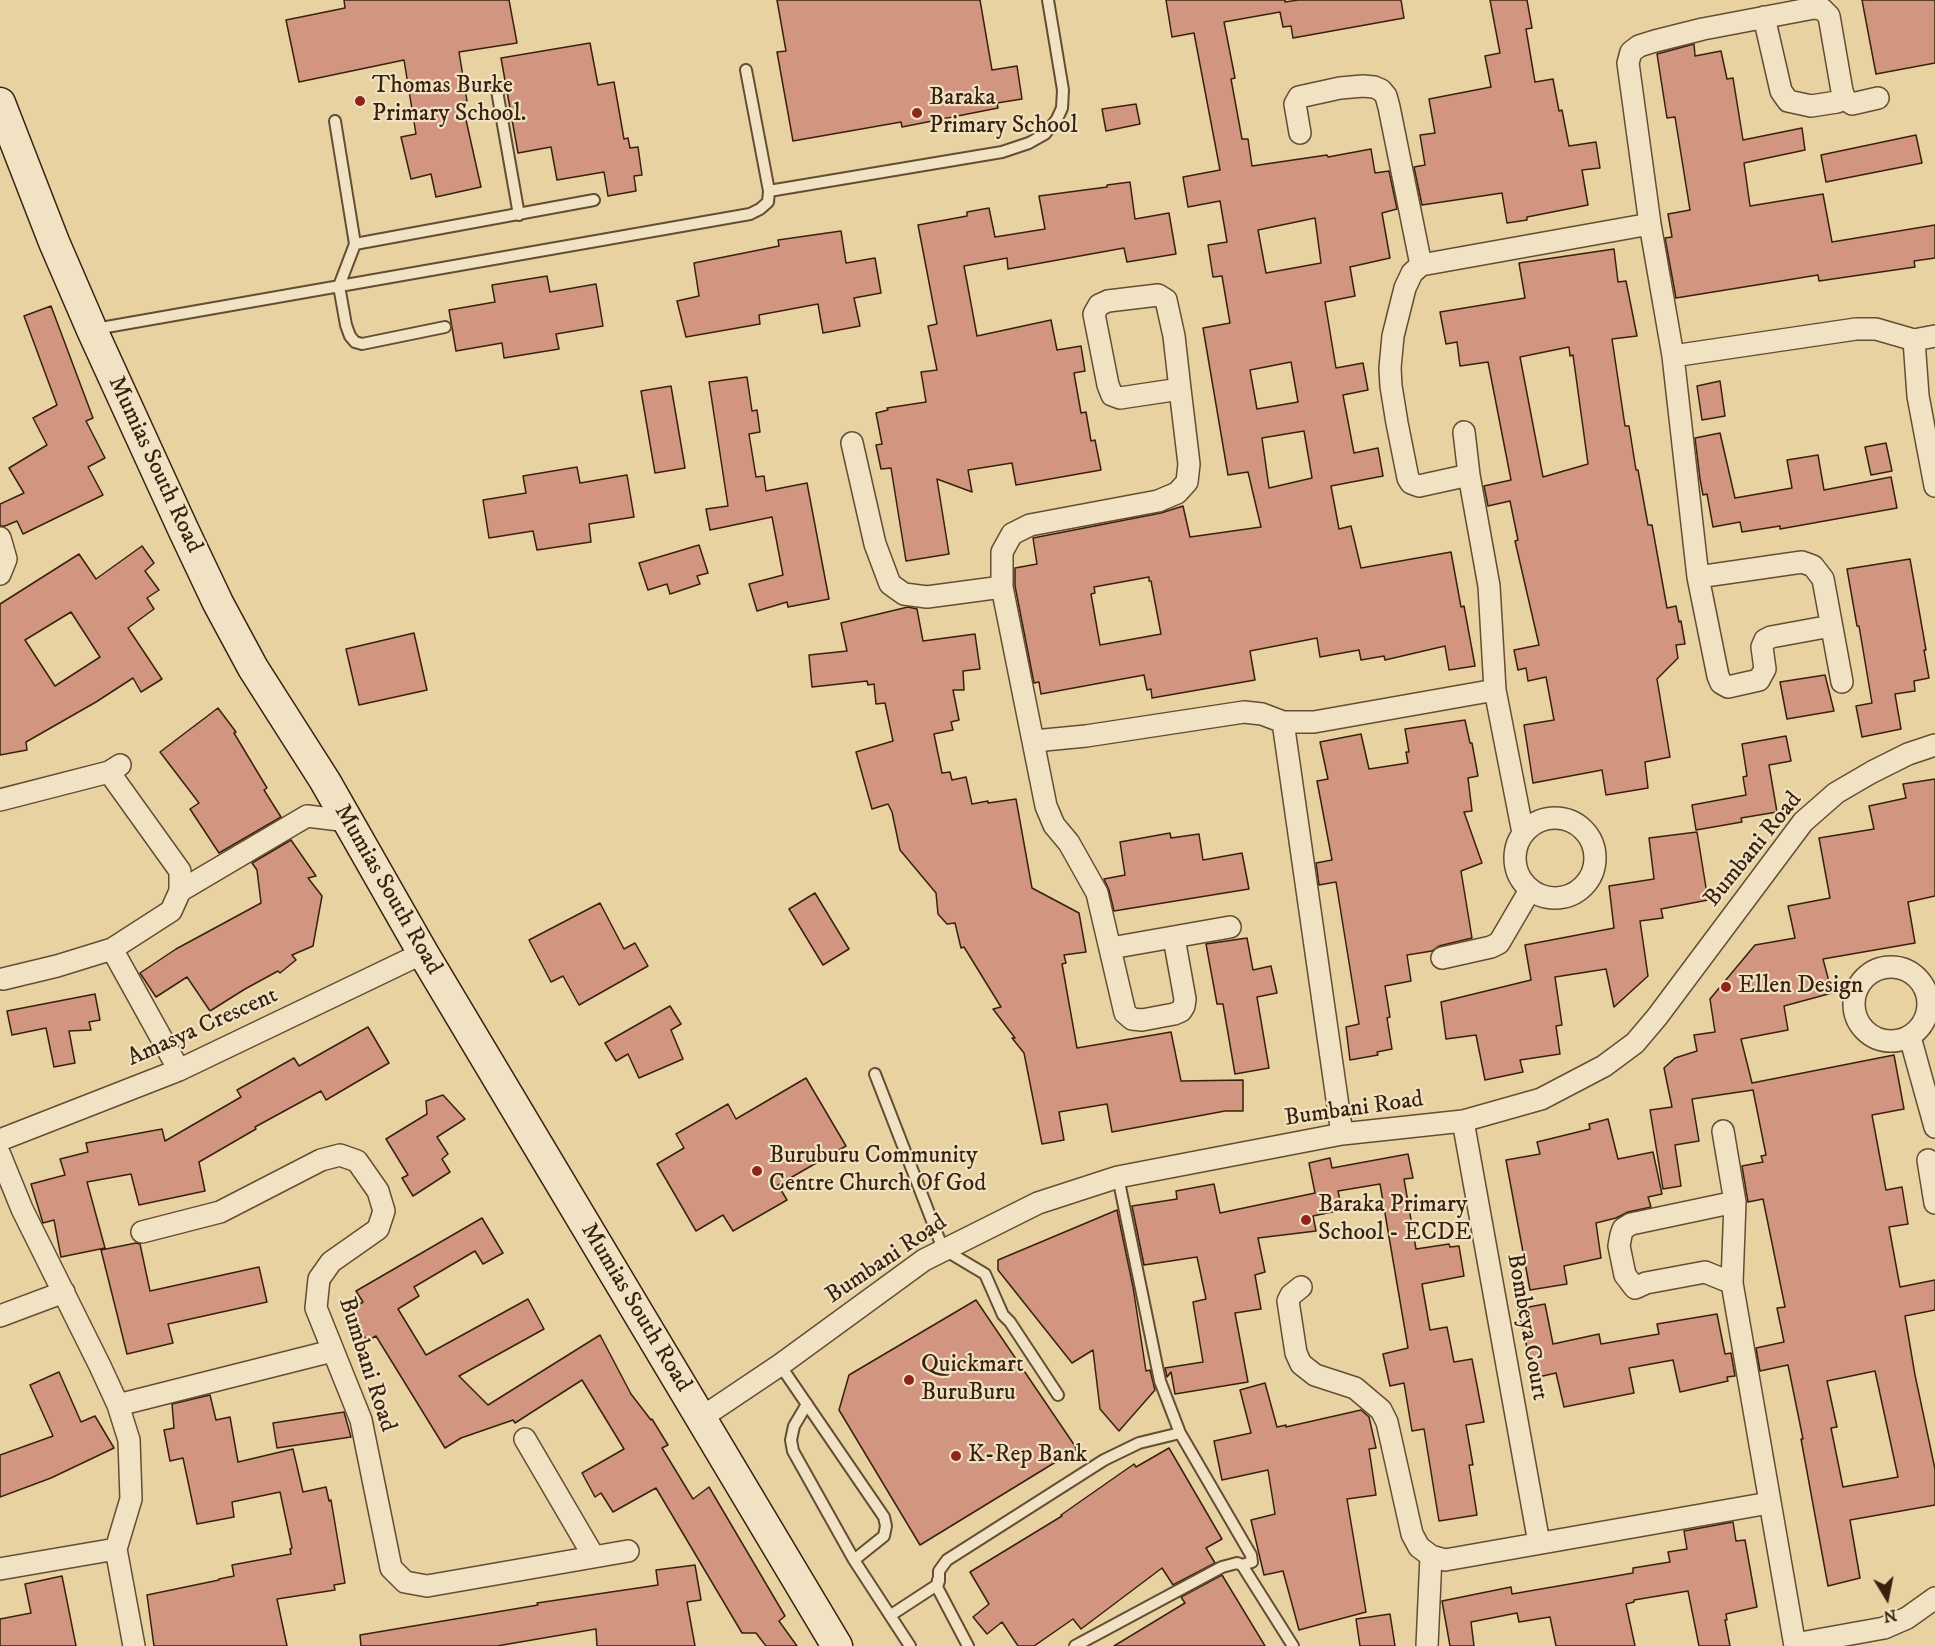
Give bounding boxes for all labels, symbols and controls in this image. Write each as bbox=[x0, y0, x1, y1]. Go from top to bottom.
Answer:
place label: Thomas Burke Primary School. bbox=[372, 73, 526, 129]
place label: Baraka Primary School bbox=[929, 85, 1078, 141]
marker: Thomas Burke Primary School. bbox=[353, 94, 367, 108]
marker: Baraka Primary School bbox=[910, 106, 924, 120]
street label: Mumias South Road bbox=[100, 372, 208, 558]
street label: Bumbani Road bbox=[1699, 787, 1809, 913]
street label: Mumias South Road bbox=[327, 800, 447, 980]
place label: Ellen Design bbox=[1738, 973, 1863, 1001]
marker: Ellen Design bbox=[1719, 980, 1733, 994]
street label: Amasya Crescent bbox=[123, 982, 283, 1074]
street label: Bumbani Road bbox=[1283, 1086, 1425, 1134]
place label: Buruburu Community Centre Church Of God bbox=[769, 1143, 986, 1199]
marker: Buruburu Community Centre Church Of God bbox=[750, 1164, 764, 1178]
place label: Baraka Primary School - ECDE bbox=[1318, 1192, 1471, 1248]
street label: Bumbani Road bbox=[821, 1209, 953, 1311]
marker: Baraka Primary School - ECDE bbox=[1299, 1213, 1313, 1227]
street label: Mumias South Road bbox=[573, 1218, 697, 1398]
street label: Bombeya Court bbox=[1499, 1251, 1553, 1403]
street label: Bumbani Road bbox=[331, 1294, 401, 1436]
place label: Quickmart BuruBuru bbox=[921, 1352, 1024, 1408]
marker: Quickmart BuruBuru bbox=[902, 1373, 916, 1387]
place label: K-Rep Bank bbox=[968, 1442, 1087, 1470]
marker: K-Rep Bank bbox=[949, 1449, 963, 1463]
north arrow bbox=[1857, 1568, 1917, 1628]
text: N bbox=[1882, 1605, 1898, 1627]

